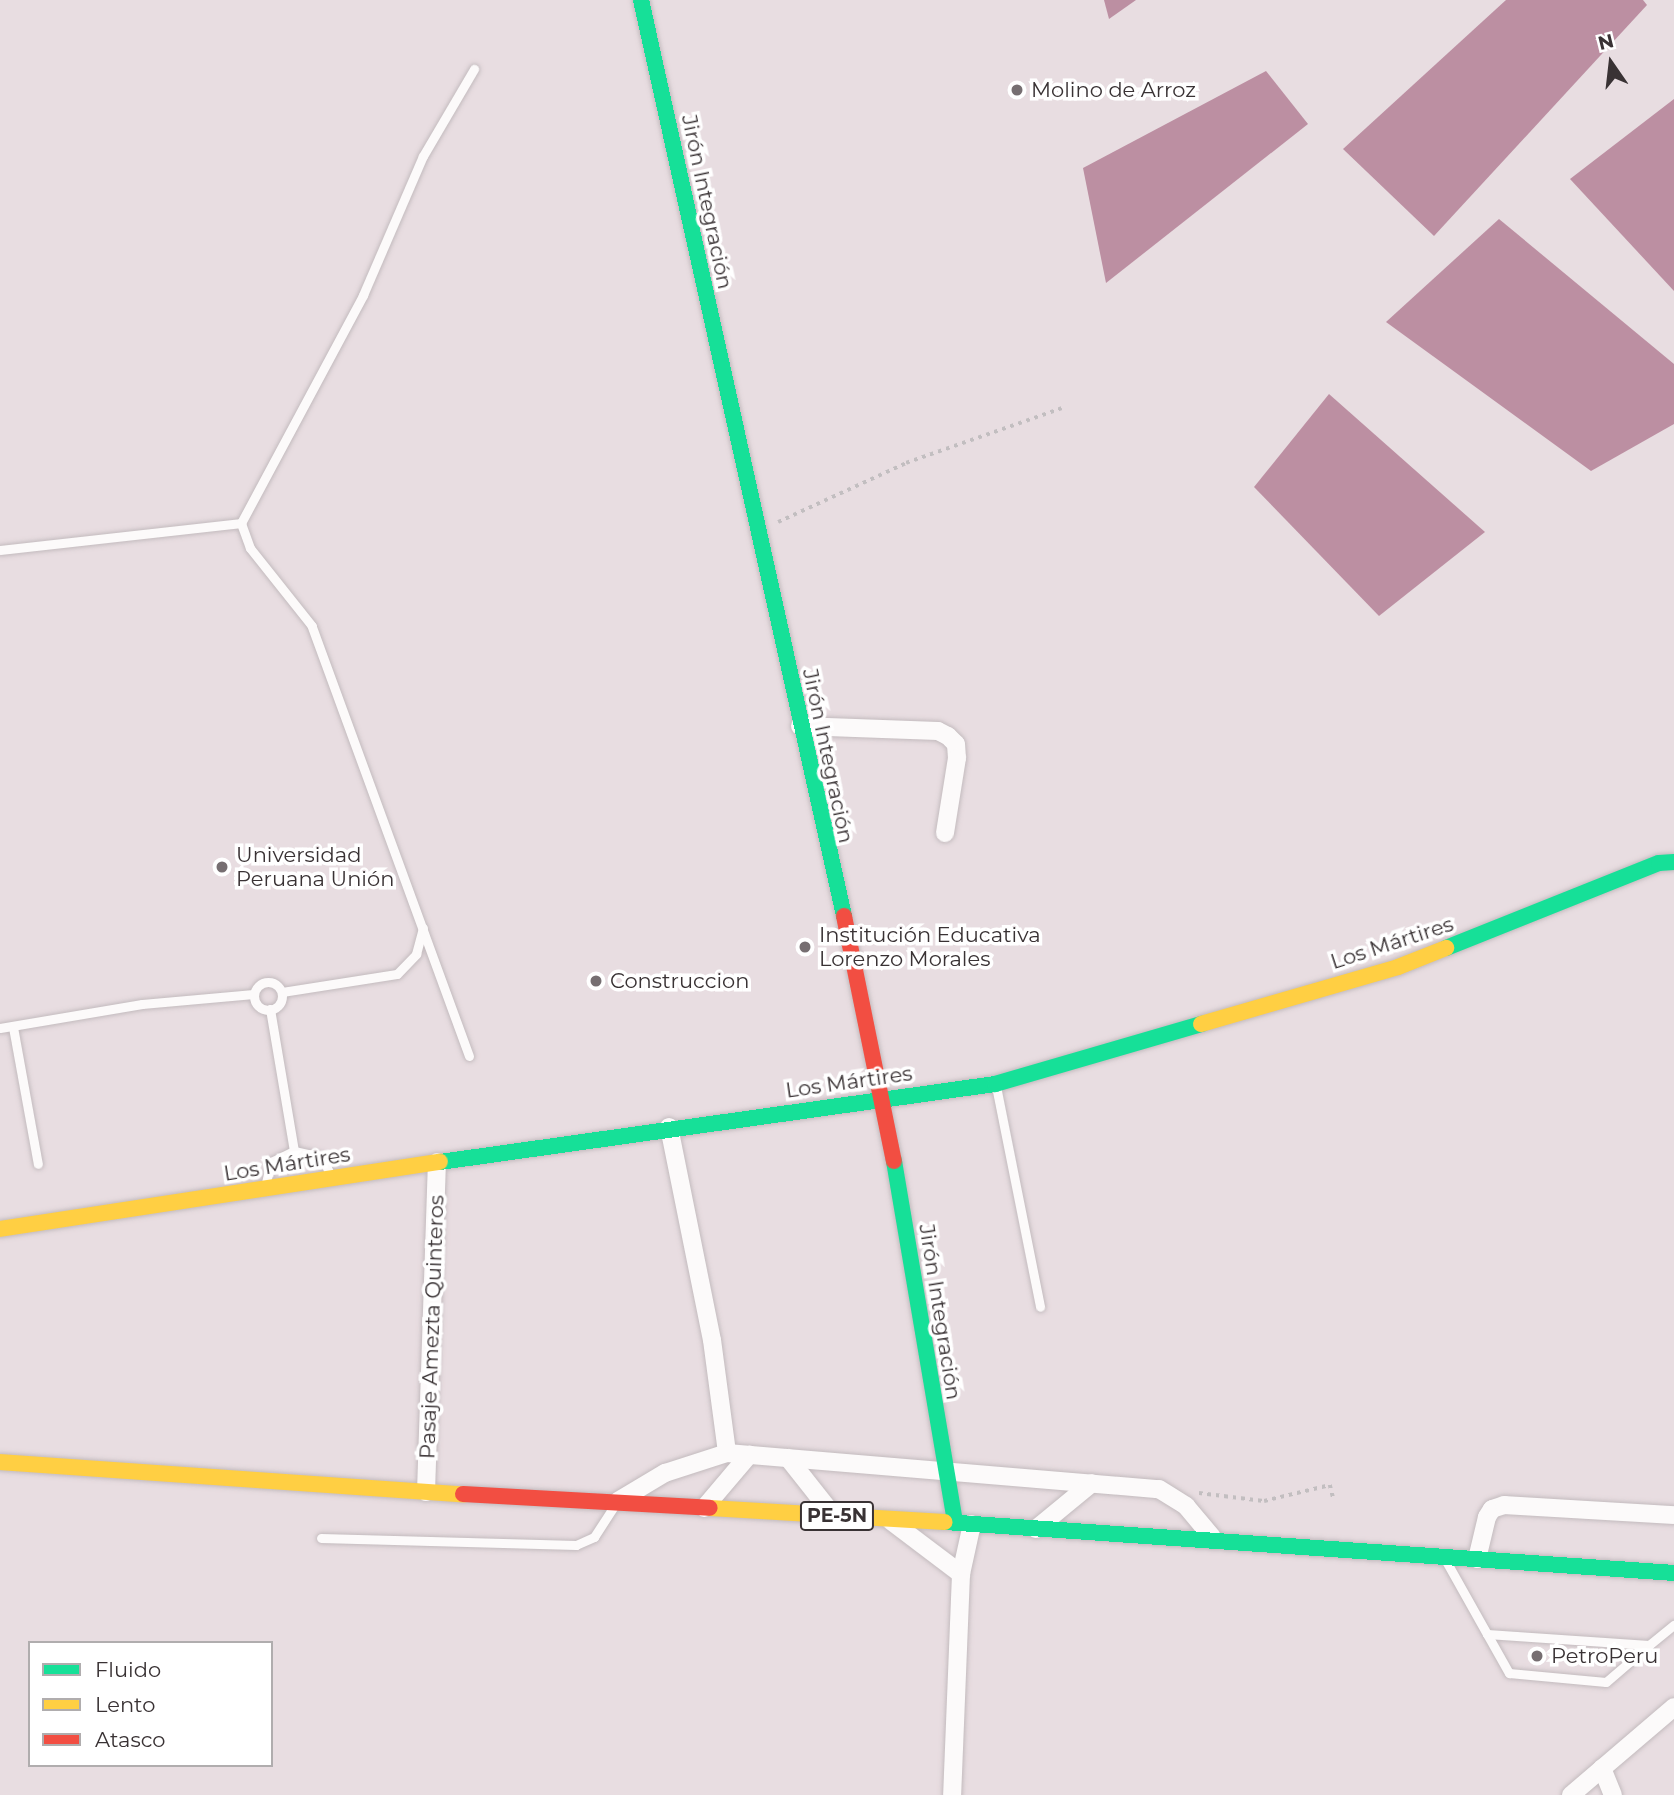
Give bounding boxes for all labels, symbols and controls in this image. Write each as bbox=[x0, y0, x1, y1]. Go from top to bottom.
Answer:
north arrow bbox=[1576, 28, 1646, 98]
text: N bbox=[1596, 29, 1616, 55]
place label: Molino de Arroz bbox=[1031, 77, 1196, 103]
marker: Molino de Arroz bbox=[1009, 82, 1025, 98]
street label: Jirón Integración bbox=[676, 113, 738, 291]
street label: Jirón Integración bbox=[797, 667, 859, 845]
place label: Universidad Peruana Unión bbox=[236, 842, 394, 892]
marker: Universidad Peruana Unión bbox=[214, 859, 230, 875]
street label: Los Mártires bbox=[1327, 911, 1457, 975]
place label: Institución Educativa Lorenzo Morales bbox=[819, 922, 1041, 972]
marker: Institución Educativa Lorenzo Morales bbox=[797, 939, 813, 955]
place label: Construccion bbox=[610, 968, 749, 994]
marker: Construccion bbox=[588, 973, 604, 989]
street label: Los Mártires bbox=[784, 1061, 914, 1103]
street label: Los Mártires bbox=[222, 1142, 352, 1186]
street label: Pasaje Amezta Quinteros bbox=[415, 1194, 449, 1460]
street label: Jirón Integración bbox=[914, 1222, 966, 1402]
road number: PE-5N bbox=[798, 1500, 876, 1532]
legend bbox=[28, 1641, 273, 1767]
place label: PetroPeru bbox=[1551, 1643, 1658, 1669]
marker: PetroPeru bbox=[1529, 1648, 1545, 1664]
text: Fluido bbox=[95, 1657, 161, 1682]
text: Lento bbox=[95, 1692, 155, 1717]
text: Atasco bbox=[95, 1727, 166, 1752]

